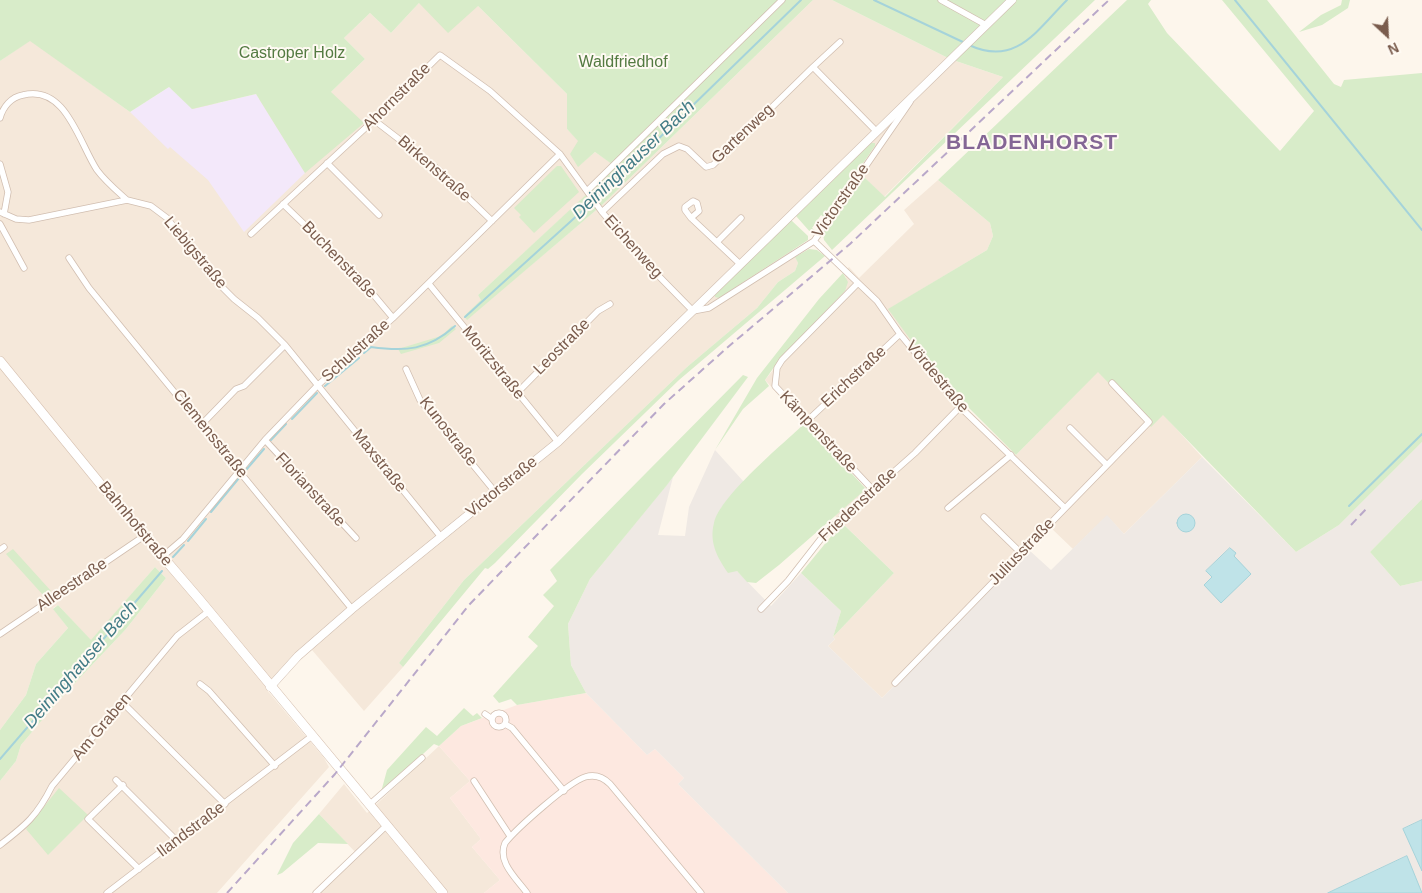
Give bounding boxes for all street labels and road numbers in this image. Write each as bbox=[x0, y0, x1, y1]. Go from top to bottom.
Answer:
street label: Ahornstraße bbox=[359, 59, 435, 135]
street label: Gartenweg bbox=[708, 100, 778, 168]
street label: Birkenstraße bbox=[393, 132, 475, 206]
street label: Victorstraße bbox=[808, 160, 874, 242]
street label: Eichenweg bbox=[600, 211, 666, 283]
street label: Liebigstraße bbox=[159, 213, 231, 293]
street label: Buchenstraße bbox=[297, 218, 381, 302]
street label: Schulstraße bbox=[318, 315, 394, 387]
street label: Leostraße bbox=[530, 315, 594, 379]
street label: Moritzstraße bbox=[458, 322, 528, 404]
street label: Vördestraße bbox=[901, 337, 973, 417]
street label: Erichstraße bbox=[818, 342, 890, 412]
street label: Clemensstraße bbox=[168, 386, 252, 482]
street label: Kämpenstraße bbox=[775, 387, 861, 477]
street label: Kunostraße bbox=[415, 394, 481, 470]
street label: Maxstraße bbox=[348, 426, 410, 496]
street label: Florianstraße bbox=[271, 449, 349, 531]
street label: Victorstraße bbox=[463, 452, 541, 522]
street label: Friedenstraße bbox=[815, 464, 901, 546]
street label: Bahnhofstraße bbox=[94, 478, 176, 570]
street label: Juliusstraße bbox=[985, 514, 1059, 590]
street label: Alleestraße bbox=[33, 554, 111, 616]
street label: Am Graben bbox=[68, 689, 136, 765]
street label: Ilandstraße bbox=[153, 798, 229, 862]

